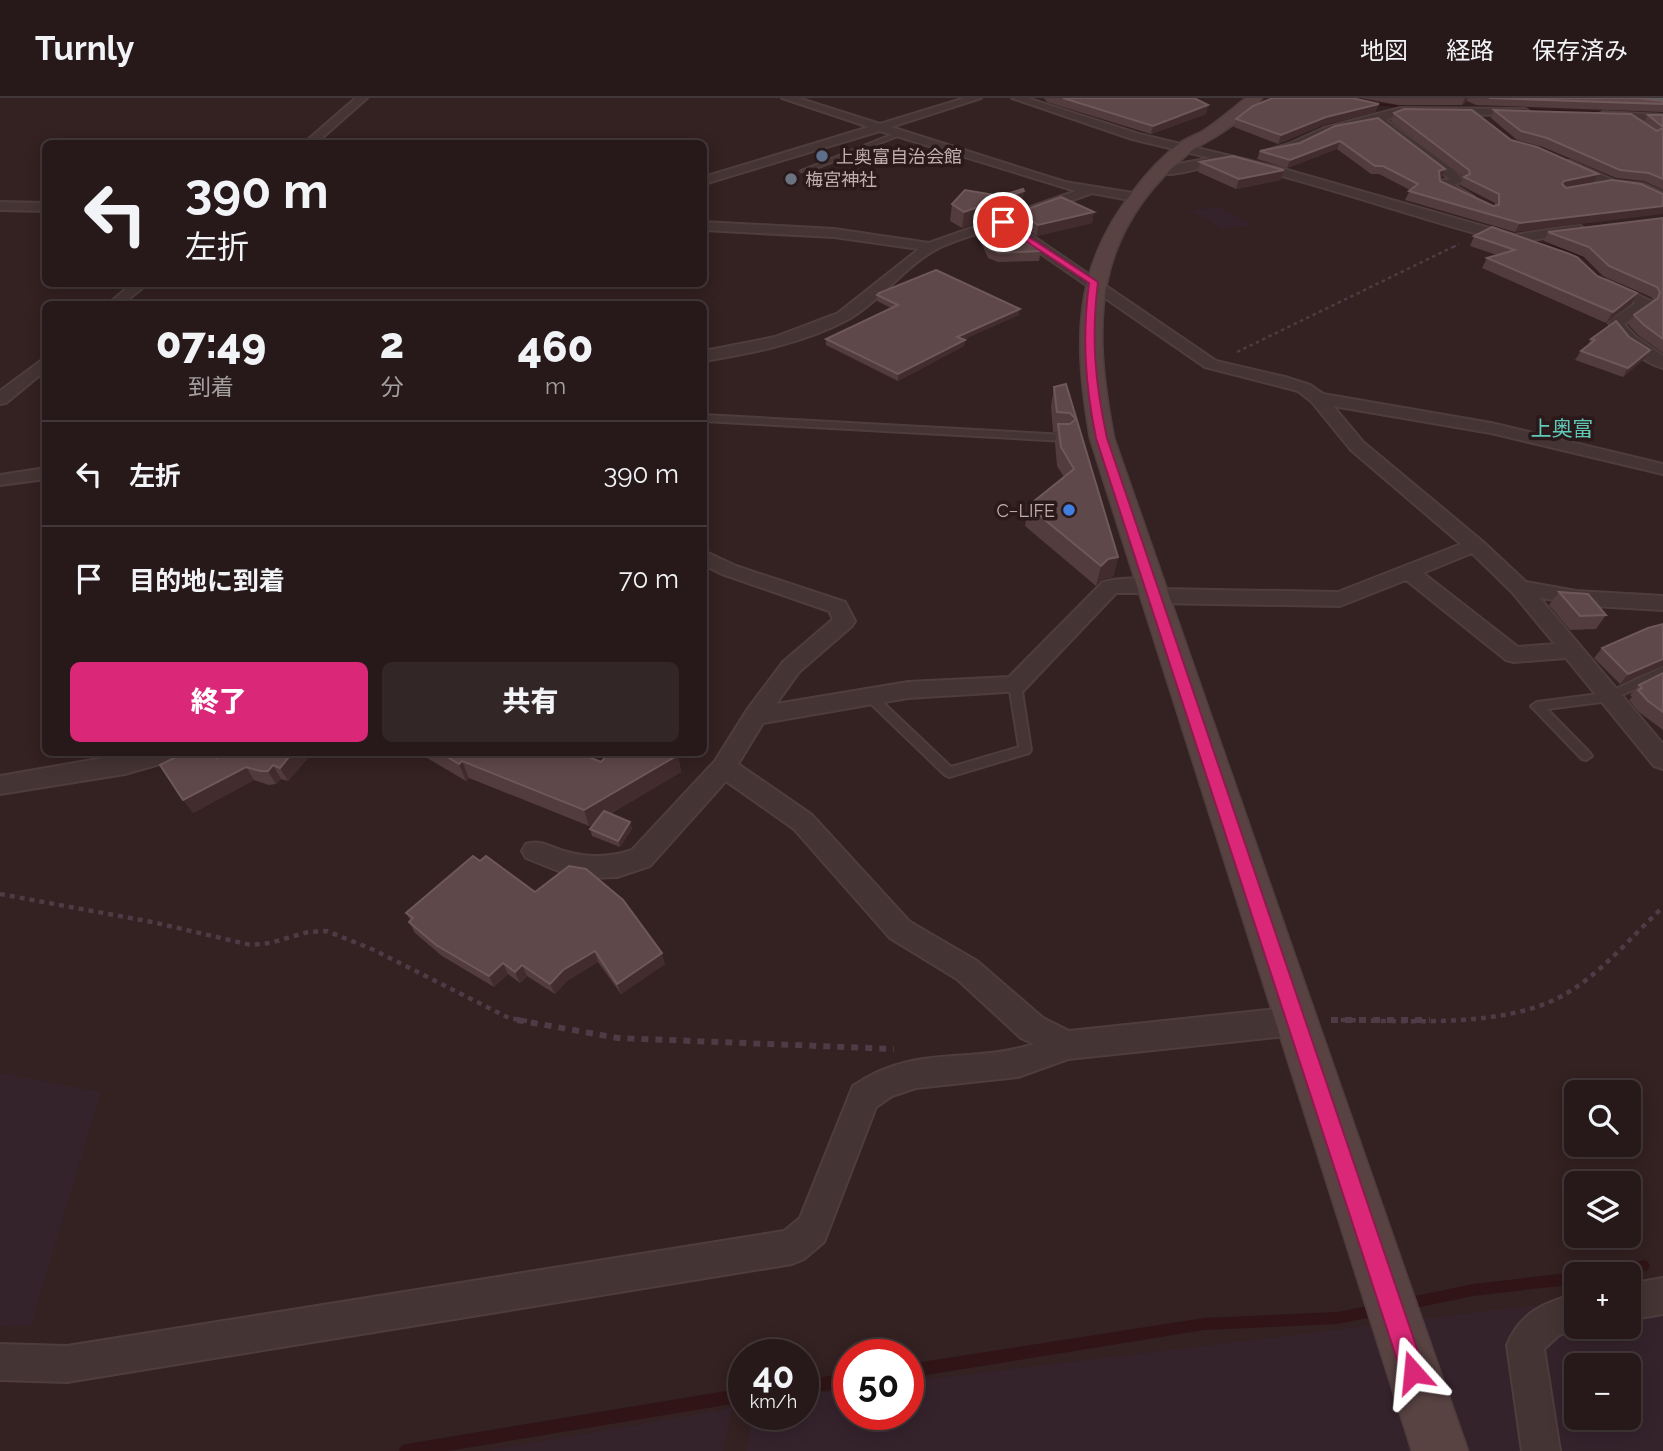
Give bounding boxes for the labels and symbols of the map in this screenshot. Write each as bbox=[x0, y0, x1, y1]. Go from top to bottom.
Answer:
place label: 上奥富自治会館 bbox=[836, 146, 962, 167]
marker: 上奥富自治会館 bbox=[814, 148, 830, 164]
place label: 梅宮神社 bbox=[805, 169, 877, 190]
marker: 梅宮神社 bbox=[783, 171, 799, 187]
pin bbox=[973, 192, 1033, 252]
district label: 上奥富 bbox=[1531, 416, 1594, 441]
place label: C−LIFE bbox=[996, 500, 1055, 521]
marker: C−LIFE bbox=[1061, 502, 1077, 518]
position arrow bbox=[1376, 1335, 1450, 1409]
speed limit sign: 50 bbox=[833, 1339, 924, 1430]

